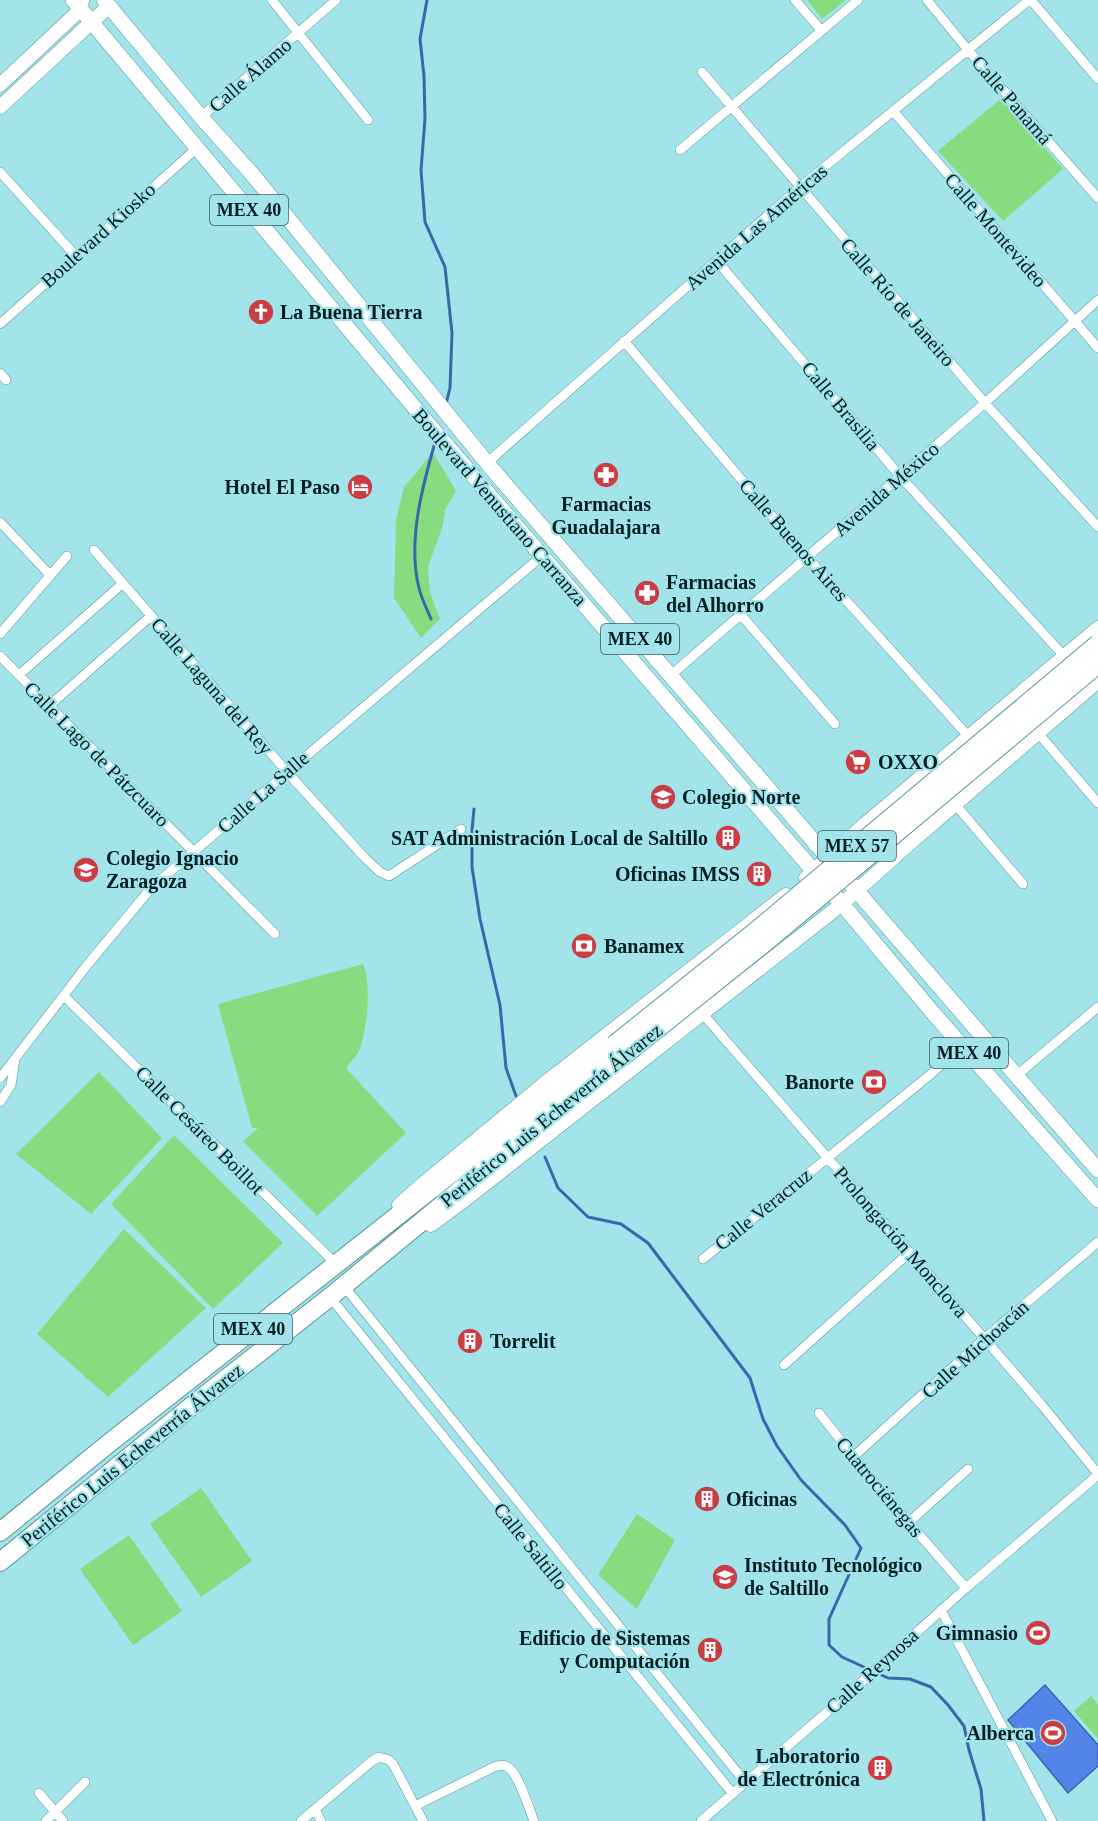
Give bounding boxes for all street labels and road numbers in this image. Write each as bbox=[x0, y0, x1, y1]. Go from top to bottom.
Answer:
street label: Calle Álamo bbox=[204, 33, 296, 117]
street label: Calle Panamá bbox=[967, 51, 1057, 149]
street label: Avenida Las Américas bbox=[681, 159, 832, 295]
street label: Calle Montevideo bbox=[941, 168, 1051, 292]
street label: Boulevard Kiosko bbox=[36, 178, 160, 292]
road number: MEX 40 bbox=[210, 195, 288, 225]
street label: Calle Río de Janeiro bbox=[836, 233, 960, 371]
street label: Calle Brasilia bbox=[797, 357, 885, 455]
street label: Boulevard Venustiano Carranza bbox=[408, 404, 592, 610]
street label: Avenida México bbox=[829, 437, 943, 541]
street label: Calle Buenos Aires bbox=[735, 475, 853, 606]
street label: Calle Laguna del Rey bbox=[146, 613, 277, 759]
road number: MEX 40 bbox=[601, 624, 679, 654]
street label: Calle Lago de Pátzcuaro bbox=[19, 677, 174, 832]
street label: Calle La Salle bbox=[213, 746, 313, 837]
road number: MEX 57 bbox=[818, 831, 896, 861]
street label: Periférico Luis Echeverría Álvarez bbox=[436, 1018, 667, 1211]
road number: MEX 40 bbox=[930, 1038, 1008, 1068]
street label: Calle Cesáreo Boillot bbox=[131, 1061, 269, 1199]
street label: Prolongación Monclova bbox=[829, 1162, 973, 1323]
street label: Calle Veracruz bbox=[710, 1163, 816, 1255]
street label: Calle Michoacán bbox=[917, 1295, 1033, 1403]
road number: MEX 40 bbox=[214, 1314, 292, 1344]
street label: Periférico Luis Echeverría Álvarez bbox=[17, 1358, 248, 1551]
street label: Cuatrociénegas bbox=[831, 1433, 928, 1542]
street label: Calle Saltillo bbox=[489, 1498, 573, 1594]
street label: Calle Reynosa bbox=[822, 1624, 923, 1719]

